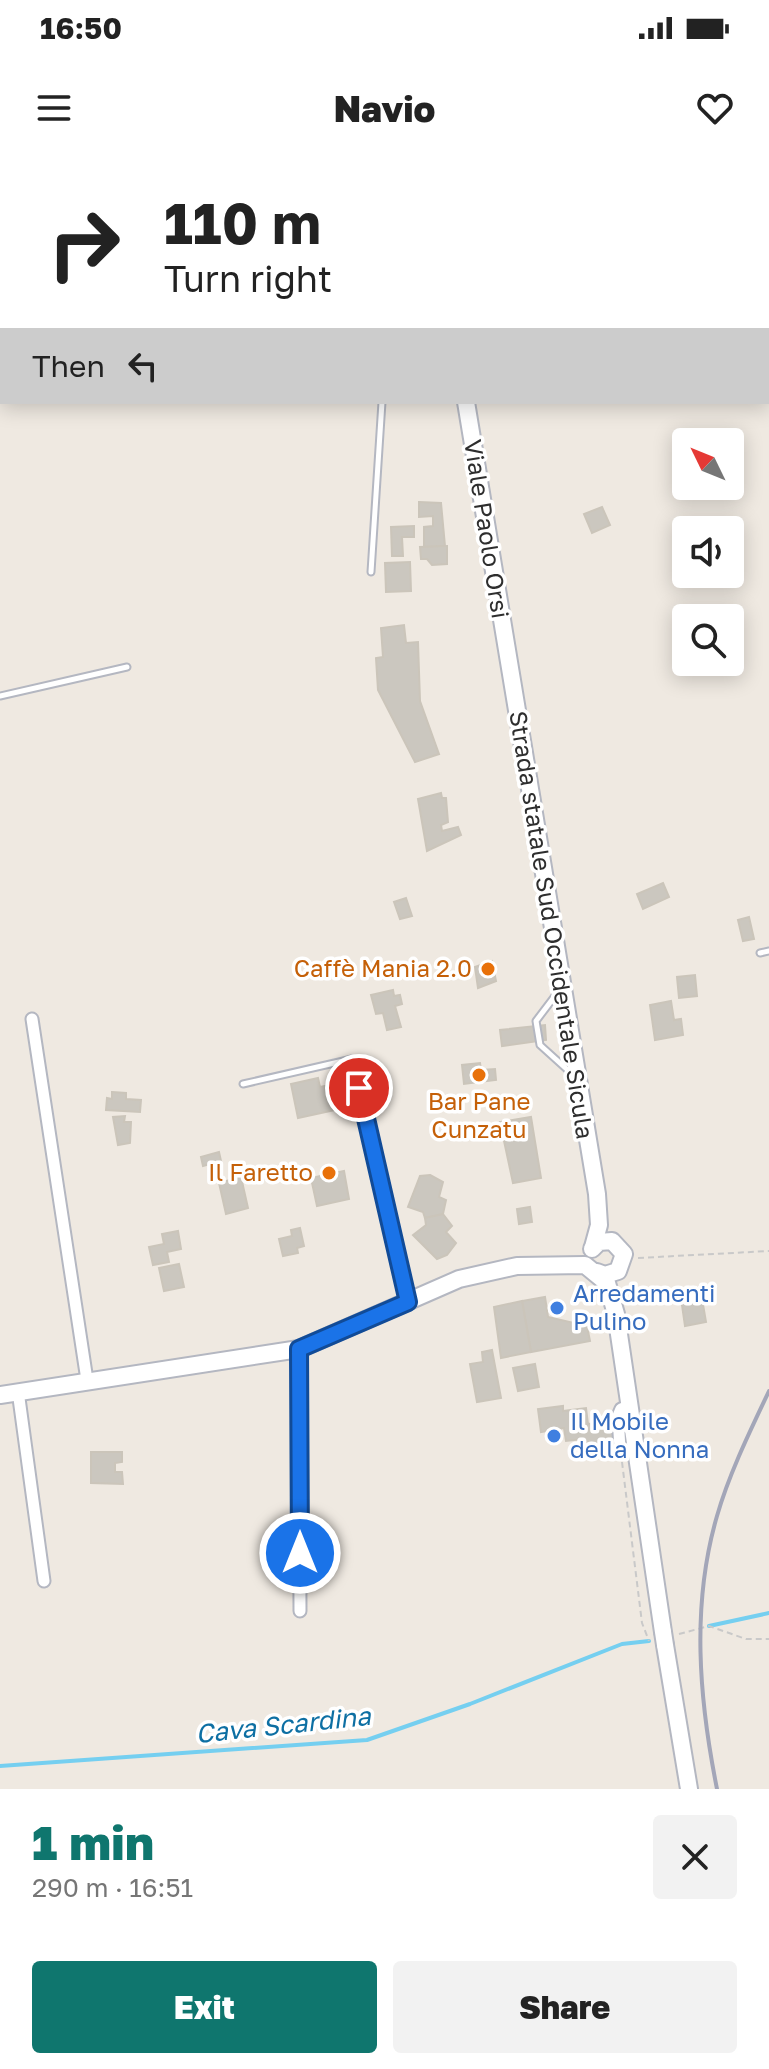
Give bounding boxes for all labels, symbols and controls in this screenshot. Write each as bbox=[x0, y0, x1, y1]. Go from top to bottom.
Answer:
text: 16:50 bbox=[40, 10, 122, 46]
icon: menu bbox=[32, 86, 76, 130]
icon: heart bbox=[693, 86, 737, 130]
text: Navio bbox=[334, 87, 435, 130]
text: 110 m bbox=[164, 189, 321, 256]
icon: right bbox=[32, 192, 136, 296]
text: Turn right bbox=[164, 257, 332, 300]
icon: left bbox=[121, 344, 165, 388]
text: Then bbox=[32, 348, 105, 384]
north arrow bbox=[672, 428, 744, 500]
map controls bbox=[672, 428, 744, 676]
street label: Viale Paolo Orsi bbox=[459, 437, 516, 620]
button: sound bbox=[672, 516, 744, 588]
button: search bbox=[672, 604, 744, 676]
street label: Strada statale Sud Occidentale Sicula bbox=[504, 709, 601, 1141]
place label: Caffè Mania 2.0 bbox=[294, 953, 472, 982]
marker: Caffè Mania 2.0 bbox=[479, 960, 497, 978]
pin bbox=[325, 1054, 393, 1122]
icon: arrive bbox=[337, 1066, 381, 1110]
marker: Bar Pane Cunzatu bbox=[470, 1066, 488, 1084]
place label: Bar Pane Cunzatu bbox=[428, 1086, 530, 1143]
place label: Il Faretto bbox=[208, 1157, 313, 1186]
marker: Il Faretto bbox=[320, 1164, 338, 1182]
place label: Arredamenti Pulino bbox=[573, 1278, 716, 1335]
marker: Arredamenti Pulino bbox=[548, 1299, 566, 1317]
place label: Il Mobile della Nonna bbox=[570, 1406, 709, 1463]
marker: Il Mobile della Nonna bbox=[545, 1427, 563, 1445]
position arrow bbox=[258, 1511, 342, 1595]
water label: Cava Scardina bbox=[194, 1700, 373, 1749]
text: 1 min bbox=[32, 1813, 154, 1871]
button: close bbox=[653, 1815, 737, 1899]
text: 290 m · 16:51 bbox=[32, 1872, 193, 1903]
button: Exit bbox=[32, 1961, 377, 2053]
button: Share bbox=[393, 1961, 737, 2053]

